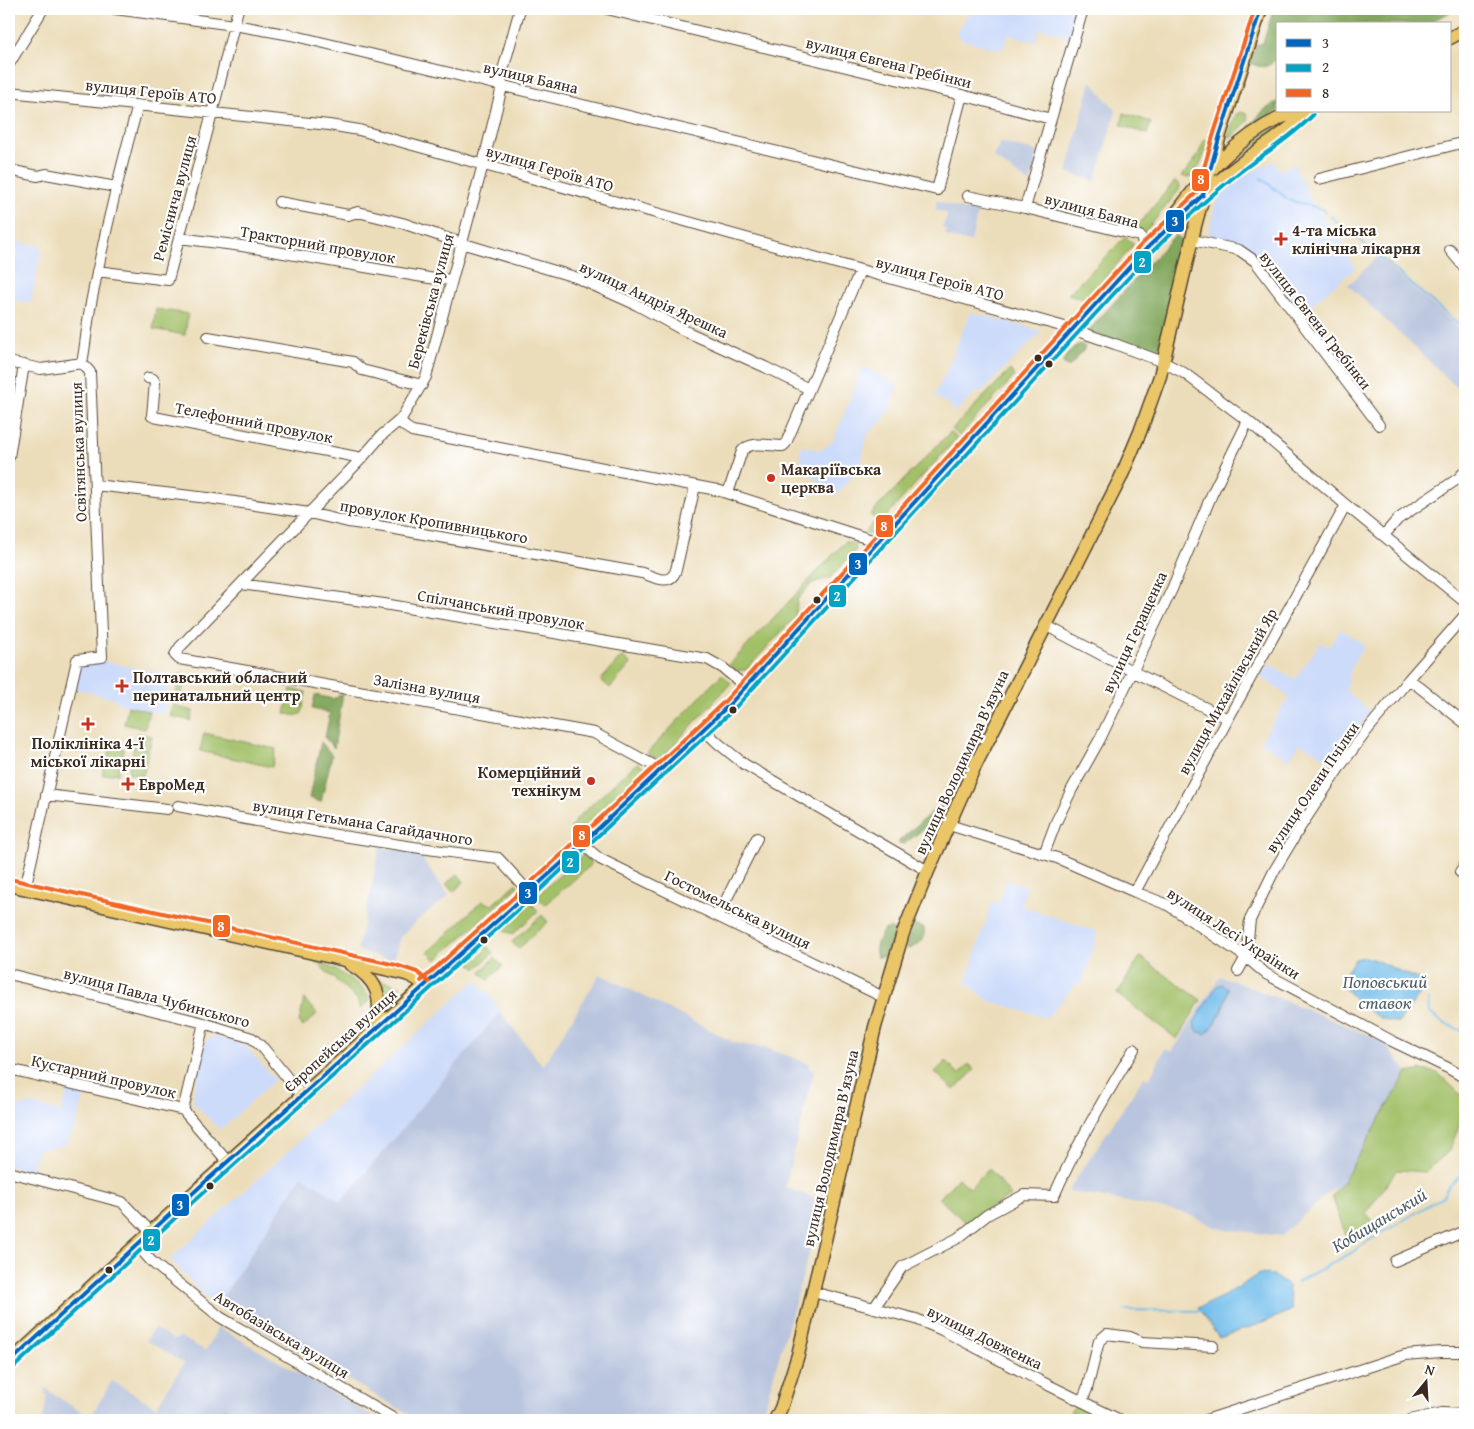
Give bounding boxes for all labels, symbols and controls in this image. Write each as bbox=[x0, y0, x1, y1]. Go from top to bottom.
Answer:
legend bbox=[1276, 22, 1452, 112]
street label: вулиця Євгена Гребінки bbox=[804, 30, 975, 94]
text: 3 bbox=[1322, 32, 1329, 53]
street label: вулиця Баяна bbox=[481, 54, 581, 100]
text: 2 bbox=[1322, 56, 1329, 77]
street label: вулиця Героїв АТО bbox=[84, 72, 218, 110]
text: 8 bbox=[1322, 82, 1329, 103]
street label: Реміснича вулиця bbox=[146, 133, 202, 263]
street label: вулиця Героїв АТО bbox=[483, 138, 617, 198]
line badge: 8 bbox=[1191, 168, 1210, 192]
text: 8 bbox=[1197, 169, 1205, 189]
street label: вулиця Баяна bbox=[1042, 186, 1142, 234]
line badge: 3 bbox=[1165, 209, 1185, 233]
text: 3 bbox=[1171, 211, 1179, 231]
place label: 4-та міська клінічна лікарня bbox=[1292, 218, 1421, 260]
street label: Тракторний провулок bbox=[239, 219, 398, 270]
street label: Береківська вулиця bbox=[400, 231, 460, 371]
marker: 4-та міська клінічна лікарня bbox=[1274, 232, 1288, 246]
street label: вулиця Євгена Гребінки bbox=[1254, 246, 1378, 395]
street label: вулиця Героїв АТО bbox=[873, 249, 1007, 307]
line badge: 2 bbox=[1133, 250, 1152, 274]
text: 2 bbox=[1138, 252, 1146, 272]
street label: вулиця Андрія Ярешка bbox=[576, 254, 732, 344]
unlabelled marker bbox=[1033, 353, 1043, 363]
unlabelled marker bbox=[1044, 359, 1054, 369]
street label: Освітянська вулиця bbox=[64, 382, 92, 522]
street label: Телефонний провулок bbox=[173, 395, 335, 449]
place label: Макаріївська церква bbox=[781, 457, 882, 499]
marker: Макаріївська церква bbox=[765, 472, 777, 484]
street label: провулок Кропивницького bbox=[338, 493, 530, 549]
line badge: 8 bbox=[875, 514, 894, 538]
text: 8 bbox=[880, 516, 888, 536]
line badge: 3 bbox=[848, 552, 868, 576]
text: 3 bbox=[854, 554, 862, 574]
street label: вулиця Геращенка bbox=[1095, 567, 1173, 697]
street label: Спілчанський провулок bbox=[416, 582, 587, 636]
line badge: 2 bbox=[828, 584, 847, 608]
text: 2 bbox=[833, 586, 841, 606]
unlabelled marker bbox=[812, 595, 822, 605]
street label: вулиця Михайлівський Яр bbox=[1171, 603, 1283, 779]
place label: Полтавський обласний перинатальний центр bbox=[133, 665, 307, 707]
street label: вулиця Володимира В'язуна bbox=[908, 665, 1015, 858]
street label: Залізна вулиця bbox=[372, 667, 482, 709]
marker: Полтавський обласний перинатальний центр bbox=[115, 679, 129, 693]
unlabelled marker bbox=[728, 705, 738, 715]
street label: вулиця Олени Пчілки bbox=[1259, 716, 1365, 857]
marker: Поліклініка 4-ї міської лікарні bbox=[81, 717, 95, 731]
place label: Поліклініка 4-ї міської лікарні bbox=[30, 731, 146, 773]
place label: Комерційний технікум bbox=[478, 760, 581, 802]
place label: ЕвроМед bbox=[139, 772, 205, 796]
marker: Комерційний технікум bbox=[585, 775, 597, 787]
marker: ЕвроМед bbox=[121, 777, 135, 791]
street label: вулиця Гетьмана Сагайдачного bbox=[251, 793, 475, 851]
line badge: 8 bbox=[572, 824, 591, 848]
text: 8 bbox=[578, 825, 586, 845]
line badge: 2 bbox=[561, 850, 580, 874]
text: 2 bbox=[566, 852, 574, 872]
street label: Гостомельська вулиця bbox=[661, 863, 815, 955]
line badge: 3 bbox=[518, 881, 538, 905]
street label: вулиця Лесі Українки bbox=[1163, 881, 1306, 985]
text: 3 bbox=[524, 883, 532, 903]
line badge: 8 bbox=[212, 914, 231, 938]
text: 8 bbox=[217, 916, 225, 936]
unlabelled marker bbox=[479, 935, 489, 945]
street label: вулиця Павла Чубинського bbox=[61, 961, 253, 1033]
water label: Поповський ставок bbox=[1343, 968, 1427, 1016]
street label: Європейська вулиця bbox=[278, 983, 402, 1097]
street label: вулиця Володимира В'язуна bbox=[796, 1047, 864, 1249]
street label: Кустарний провулок bbox=[29, 1048, 179, 1104]
unlabelled marker bbox=[205, 1181, 215, 1191]
water label: Кобищанський bbox=[1326, 1181, 1432, 1259]
line badge: 3 bbox=[171, 1193, 190, 1217]
text: 3 bbox=[176, 1195, 184, 1215]
line badge: 2 bbox=[142, 1228, 161, 1252]
text: 2 bbox=[147, 1230, 155, 1250]
unlabelled marker bbox=[104, 1265, 114, 1275]
street label: Автобазівська вулиця bbox=[210, 1284, 354, 1384]
street label: вулиця Довженка bbox=[923, 1299, 1047, 1376]
north arrow bbox=[1402, 1356, 1452, 1406]
text: N bbox=[1422, 1359, 1438, 1381]

